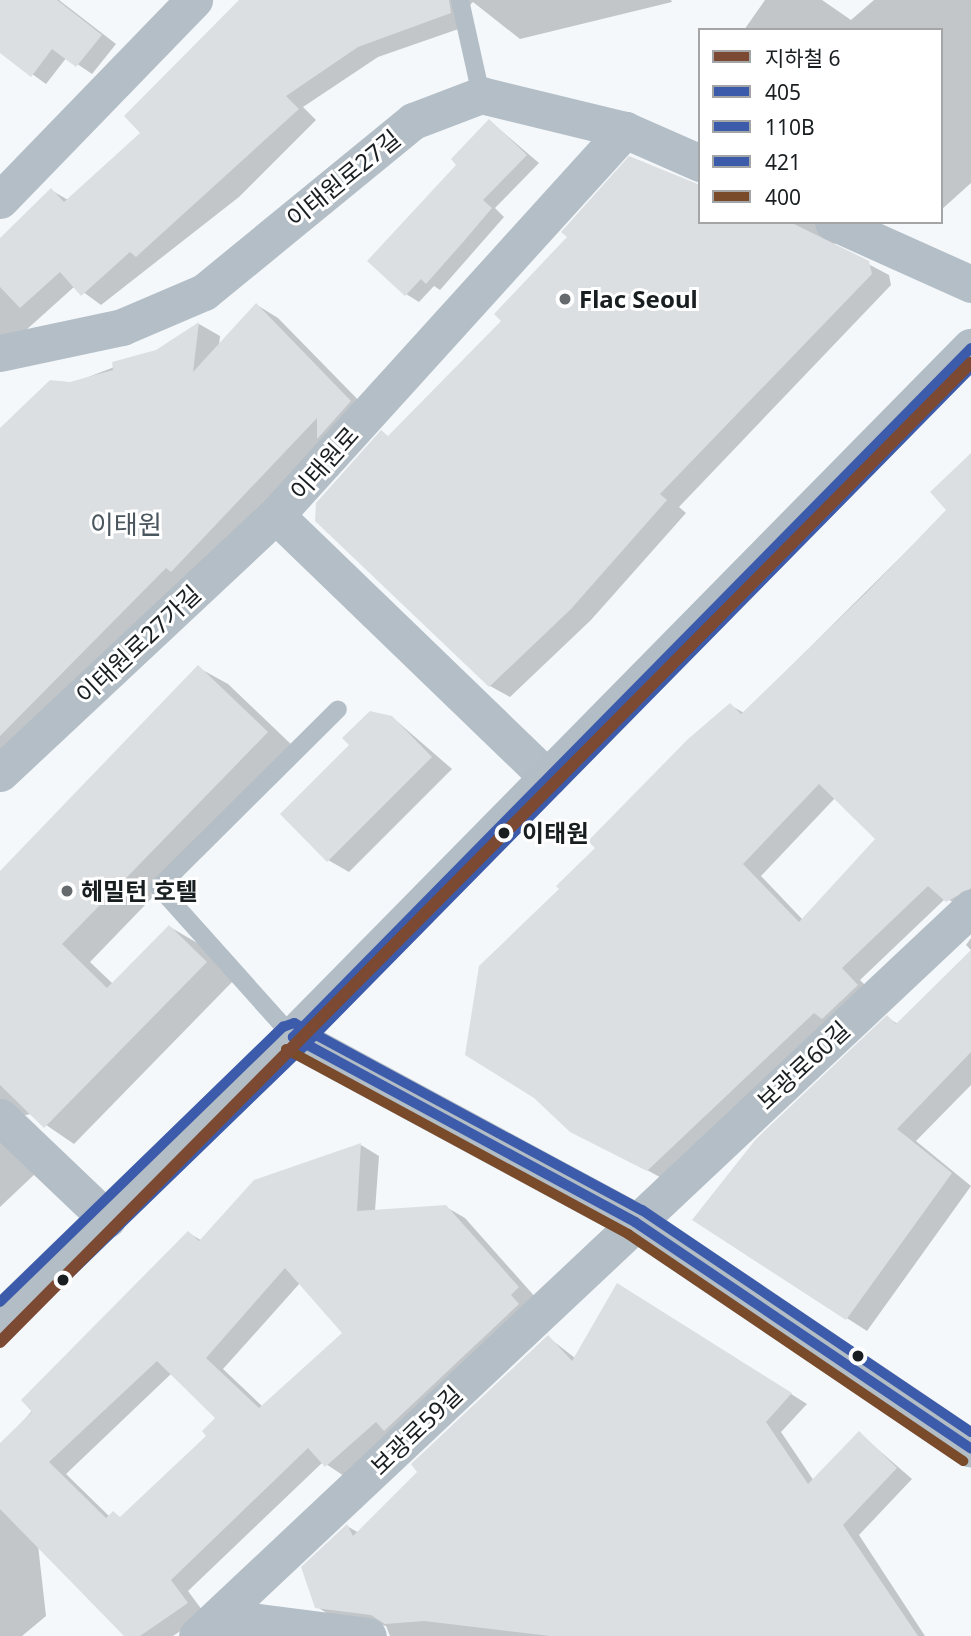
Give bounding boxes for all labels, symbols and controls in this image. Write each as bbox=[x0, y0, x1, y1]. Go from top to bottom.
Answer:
legend bbox=[698, 28, 943, 224]
text: 지하철 6 bbox=[765, 44, 840, 72]
text: 405 bbox=[765, 78, 801, 106]
text: 110B bbox=[765, 113, 815, 141]
street label: 이태원로27길 bbox=[280, 123, 406, 233]
text: 421 bbox=[765, 148, 801, 176]
text: 400 bbox=[765, 183, 801, 211]
place label: Flac Seoul bbox=[579, 285, 698, 313]
marker: Flac Seoul bbox=[557, 291, 573, 307]
street label: 이태원로 bbox=[284, 421, 364, 505]
district label: 이태원 bbox=[90, 509, 162, 541]
street label: 이태원로27가길 bbox=[70, 579, 206, 709]
place label: 이태원 bbox=[522, 819, 588, 847]
marker: 이태원 bbox=[492, 821, 516, 845]
place label: 헤밀턴 호텔 bbox=[81, 877, 198, 905]
marker: 헤밀턴 호텔 bbox=[59, 883, 75, 899]
street label: 보광로60길 bbox=[751, 1015, 855, 1115]
unlabelled marker bbox=[56, 1273, 70, 1287]
unlabelled marker bbox=[851, 1349, 865, 1363]
street label: 보광로59길 bbox=[364, 1379, 468, 1481]

